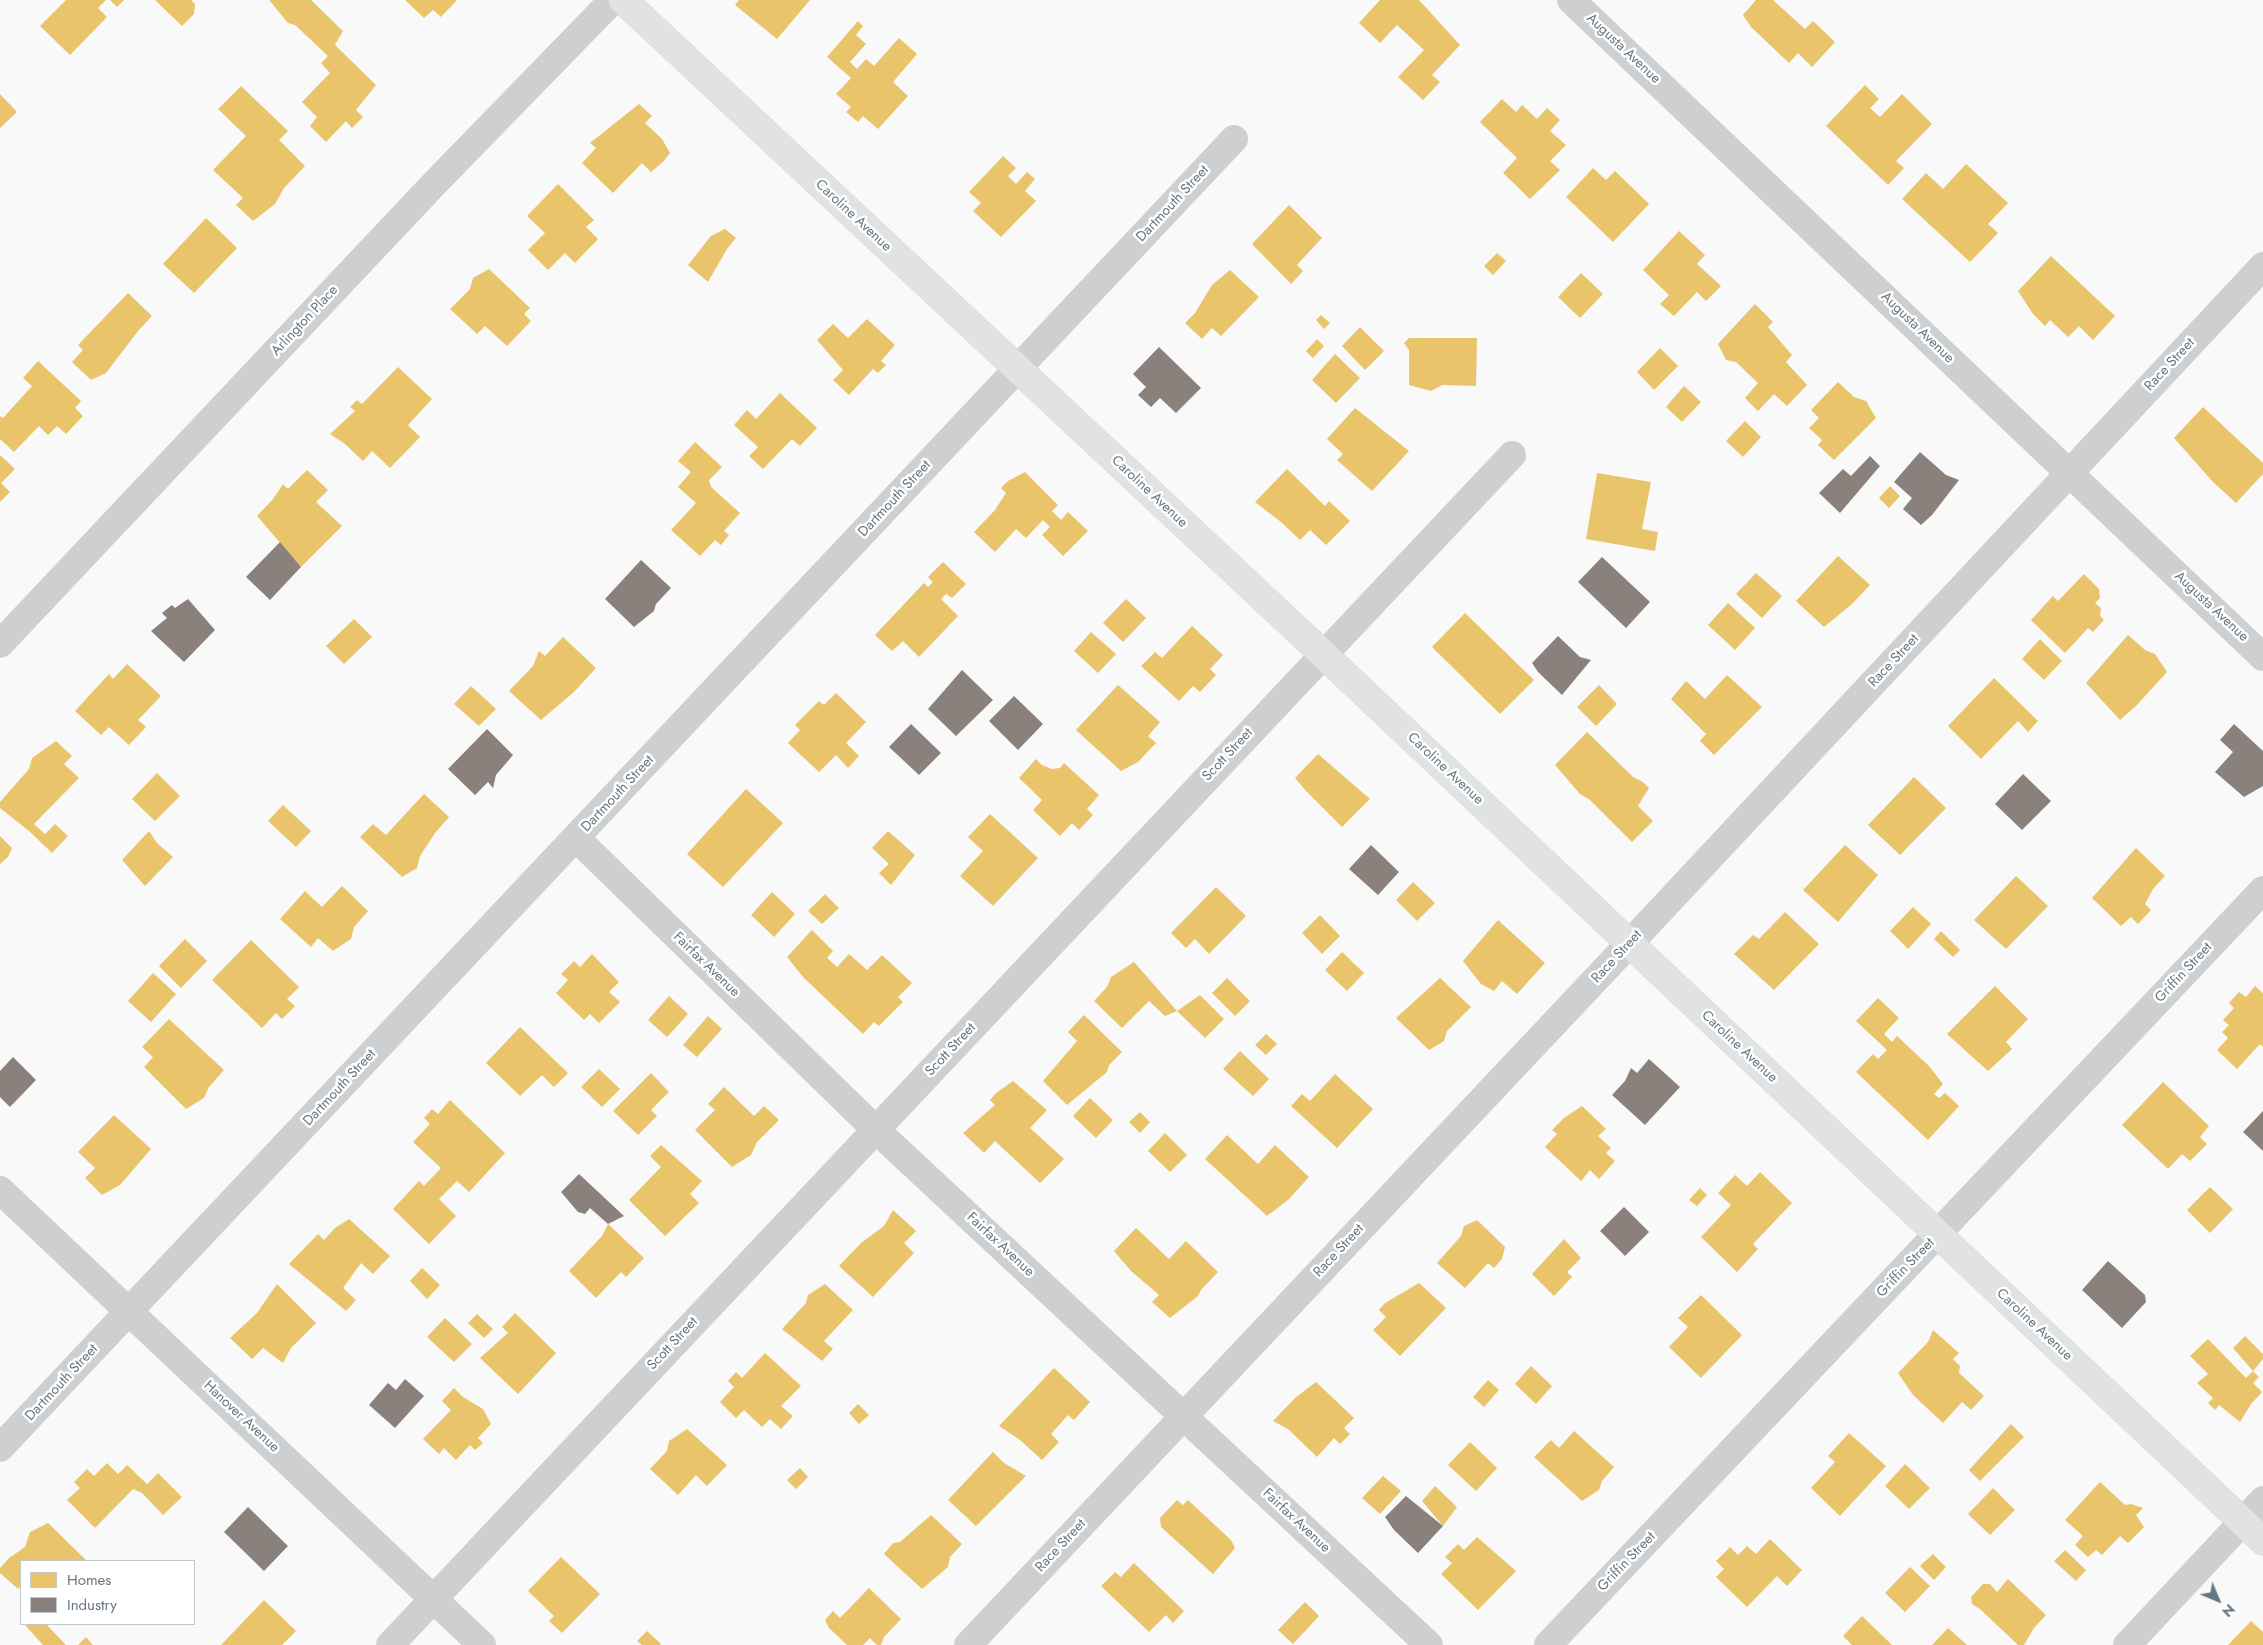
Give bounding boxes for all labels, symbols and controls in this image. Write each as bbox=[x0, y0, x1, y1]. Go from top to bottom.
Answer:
street label: Augusta Avenue bbox=[1582, 10, 1664, 88]
street label: Dartmouth Street bbox=[1133, 162, 1213, 246]
street label: Caroline Avenue bbox=[812, 177, 894, 255]
street label: Arlington Place bbox=[268, 282, 342, 360]
street label: Augusta Avenue bbox=[1877, 289, 1957, 367]
street label: Race Street bbox=[2141, 335, 2199, 395]
street label: Caroline Avenue bbox=[1108, 453, 1190, 531]
street label: Dartmouth Street bbox=[855, 457, 935, 541]
street label: Augusta Avenue bbox=[2170, 568, 2252, 646]
street label: Race Street bbox=[1865, 631, 1923, 691]
street label: Scott Street bbox=[1199, 725, 1257, 785]
street label: Caroline Avenue bbox=[1404, 730, 1486, 808]
street label: Dartmouth Street bbox=[578, 752, 658, 836]
street label: Race Street bbox=[1588, 927, 1646, 987]
street label: Fairfax Avenue bbox=[669, 929, 743, 1001]
street label: Griffin Street bbox=[2152, 940, 2216, 1006]
street label: Caroline Avenue bbox=[1698, 1008, 1780, 1086]
street label: Scott Street bbox=[922, 1020, 980, 1080]
street label: Dartmouth Street bbox=[300, 1046, 380, 1130]
street label: Fairfax Avenue bbox=[963, 1209, 1037, 1281]
street label: Race Street bbox=[1310, 1221, 1368, 1281]
street label: Griffin Street bbox=[1874, 1235, 1938, 1301]
street label: Caroline Avenue bbox=[1993, 1286, 2075, 1364]
street label: Scott Street bbox=[644, 1314, 702, 1374]
street label: Dartmouth Street bbox=[22, 1341, 102, 1425]
street label: Hanover Avenue bbox=[200, 1378, 282, 1456]
street label: Fairfax Avenue bbox=[1259, 1485, 1333, 1557]
street label: Race Street bbox=[1032, 1516, 1090, 1576]
street label: Griffin Street bbox=[1595, 1529, 1659, 1595]
legend bbox=[20, 1560, 195, 1625]
text: Homes bbox=[67, 1569, 111, 1591]
north arrow bbox=[2193, 1575, 2243, 1625]
text: Industry bbox=[67, 1594, 117, 1616]
text: N bbox=[2218, 1600, 2240, 1622]

